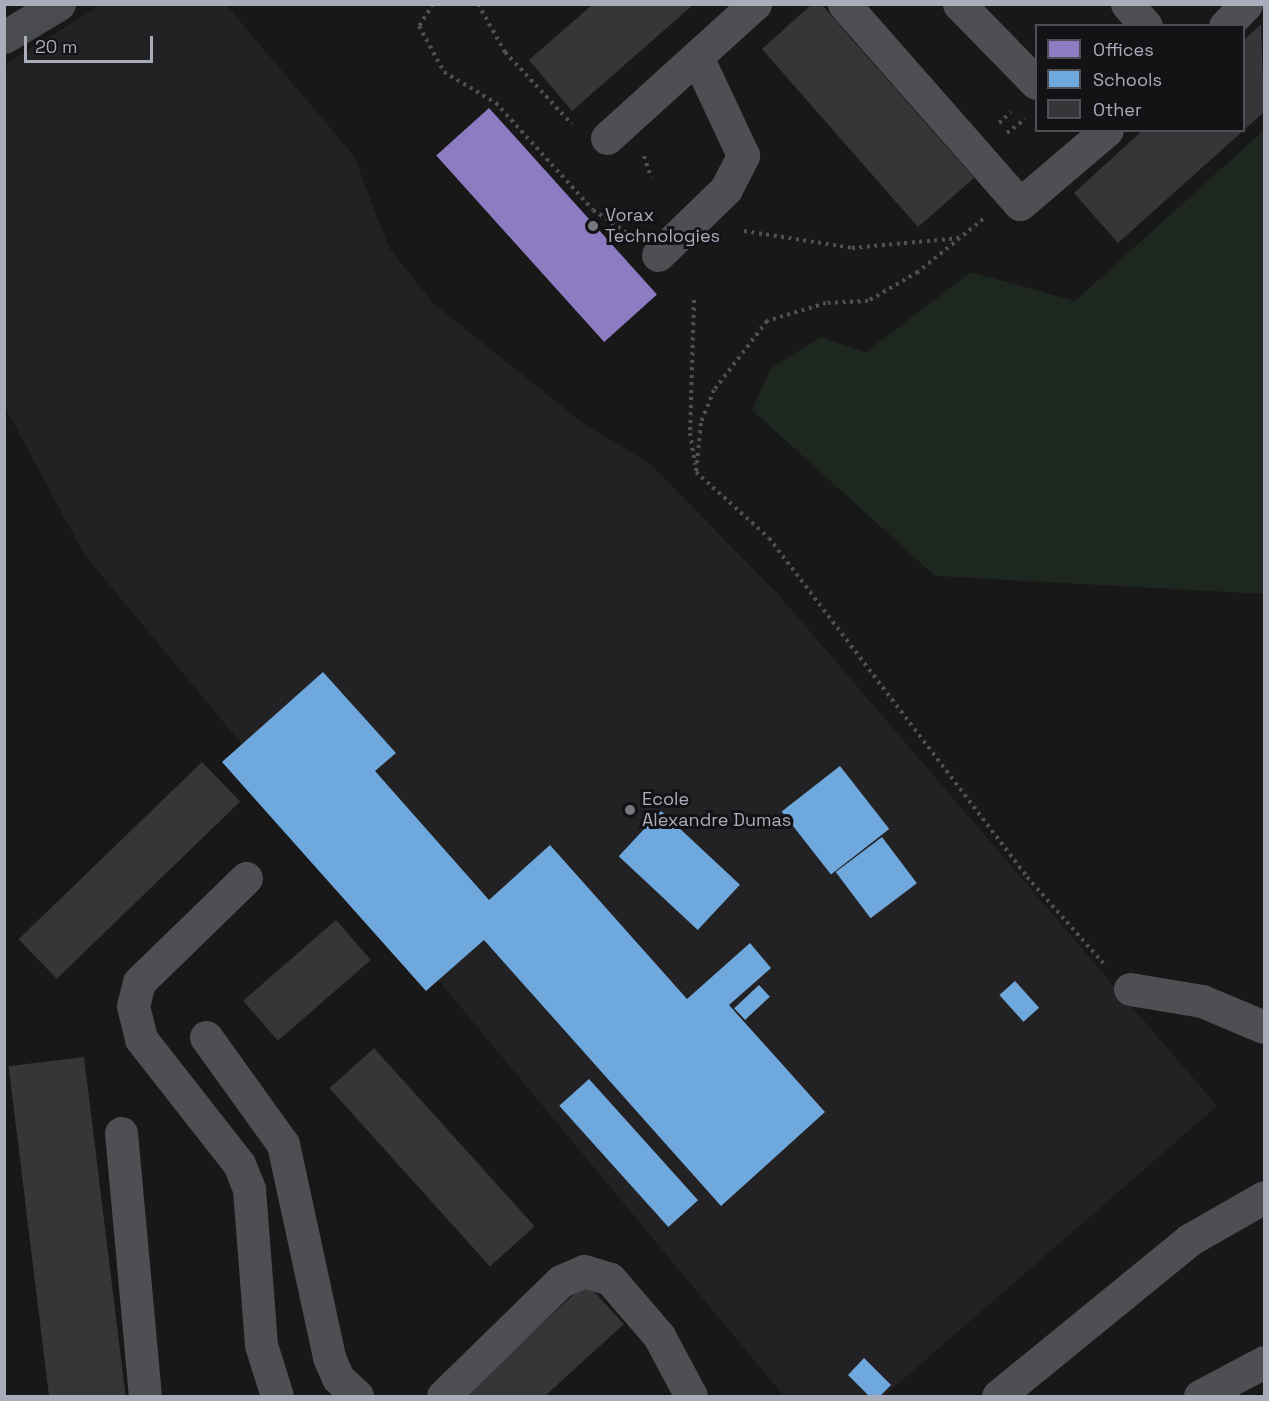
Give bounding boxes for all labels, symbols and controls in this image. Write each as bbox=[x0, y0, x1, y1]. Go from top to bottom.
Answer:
scale bar bbox=[27, 24, 156, 62]
legend bbox=[1035, 24, 1245, 132]
text: 20 m bbox=[35, 35, 78, 58]
text: Offices bbox=[1093, 38, 1154, 61]
text: Schools bbox=[1093, 68, 1162, 91]
text: Other bbox=[1093, 98, 1142, 121]
place label: Vorax Technologies bbox=[605, 205, 720, 248]
marker: Vorax Technologies bbox=[586, 219, 600, 233]
place label: Ecole Alexandre Dumas bbox=[642, 789, 791, 832]
marker: Ecole Alexandre Dumas bbox=[623, 803, 637, 817]

